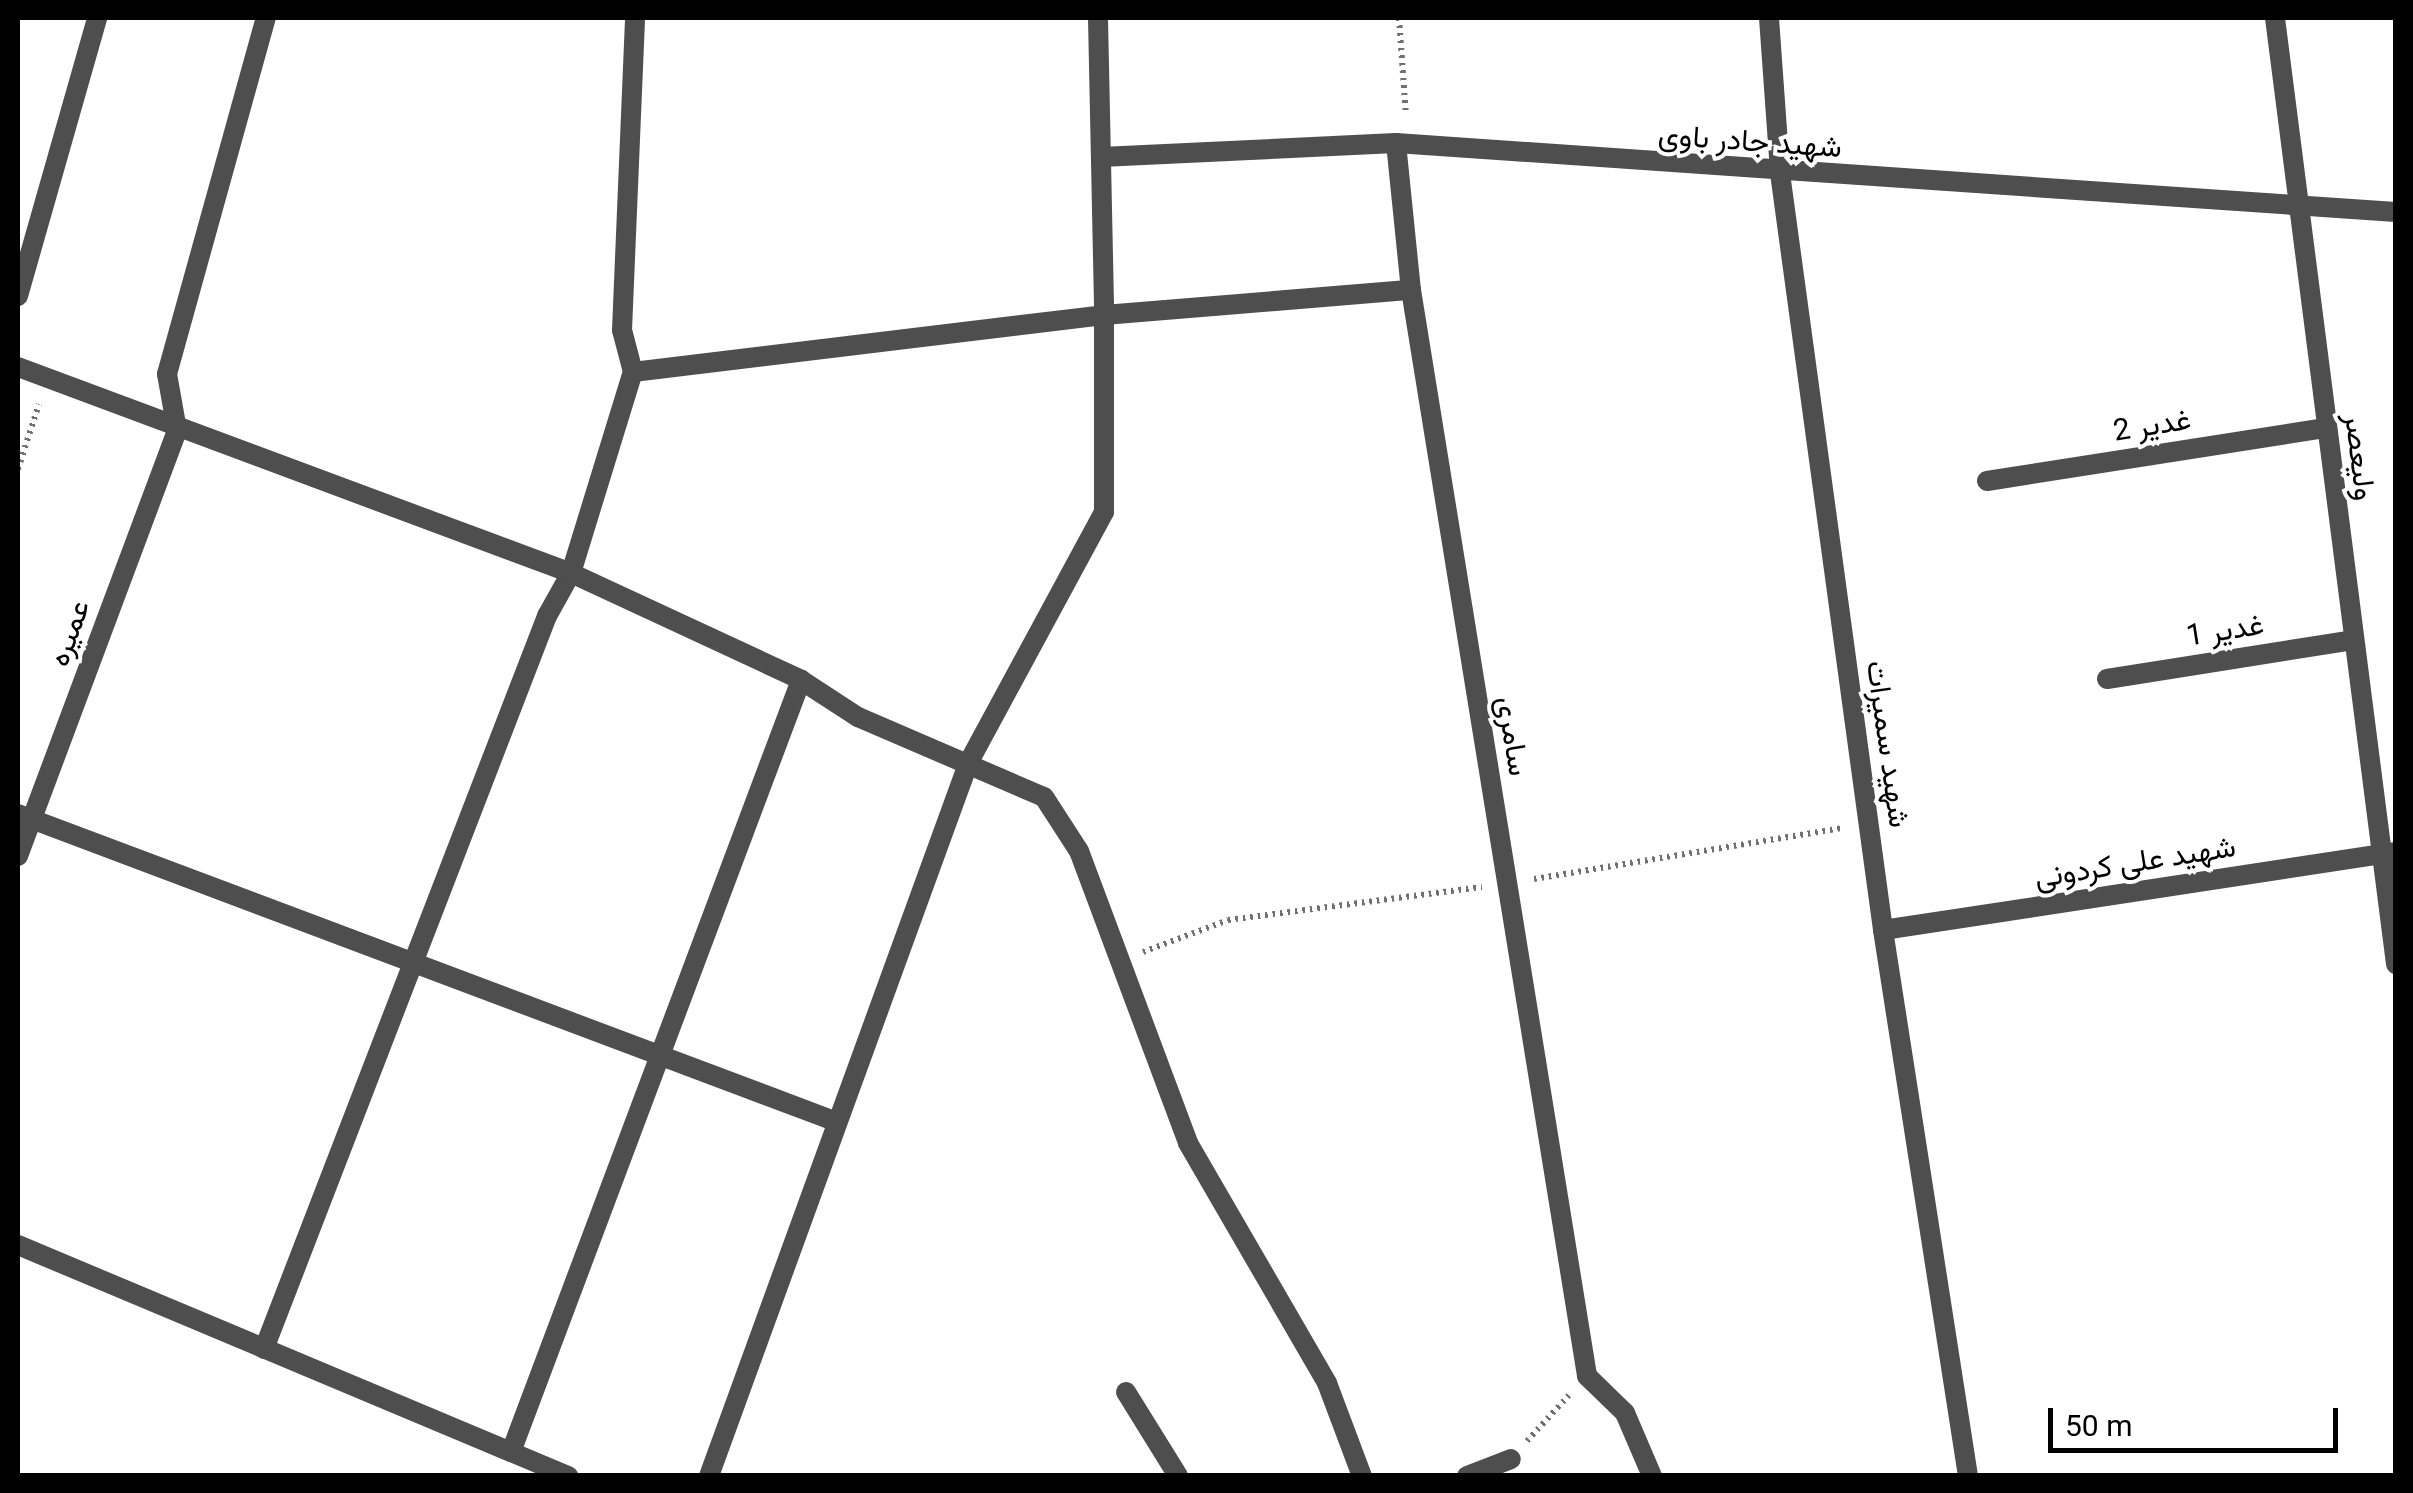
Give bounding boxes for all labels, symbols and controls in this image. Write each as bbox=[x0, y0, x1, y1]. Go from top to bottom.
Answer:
street label: شهید جادر باوی bbox=[1657, 117, 1843, 165]
street label: غدیر 2 bbox=[2111, 401, 2193, 449]
street label: ولیعصر bbox=[2337, 411, 2383, 503]
street label: عمیره bbox=[40, 595, 98, 671]
street label: غدیر 1 bbox=[2184, 606, 2266, 654]
street label: شهید سمیرات bbox=[1858, 658, 1918, 830]
street label: سامری bbox=[1489, 694, 1537, 778]
street label: شهید علی کردونی bbox=[2032, 828, 2238, 896]
scale bar bbox=[2053, 1388, 2343, 1450]
text: 50 m bbox=[2065, 1408, 2132, 1443]

